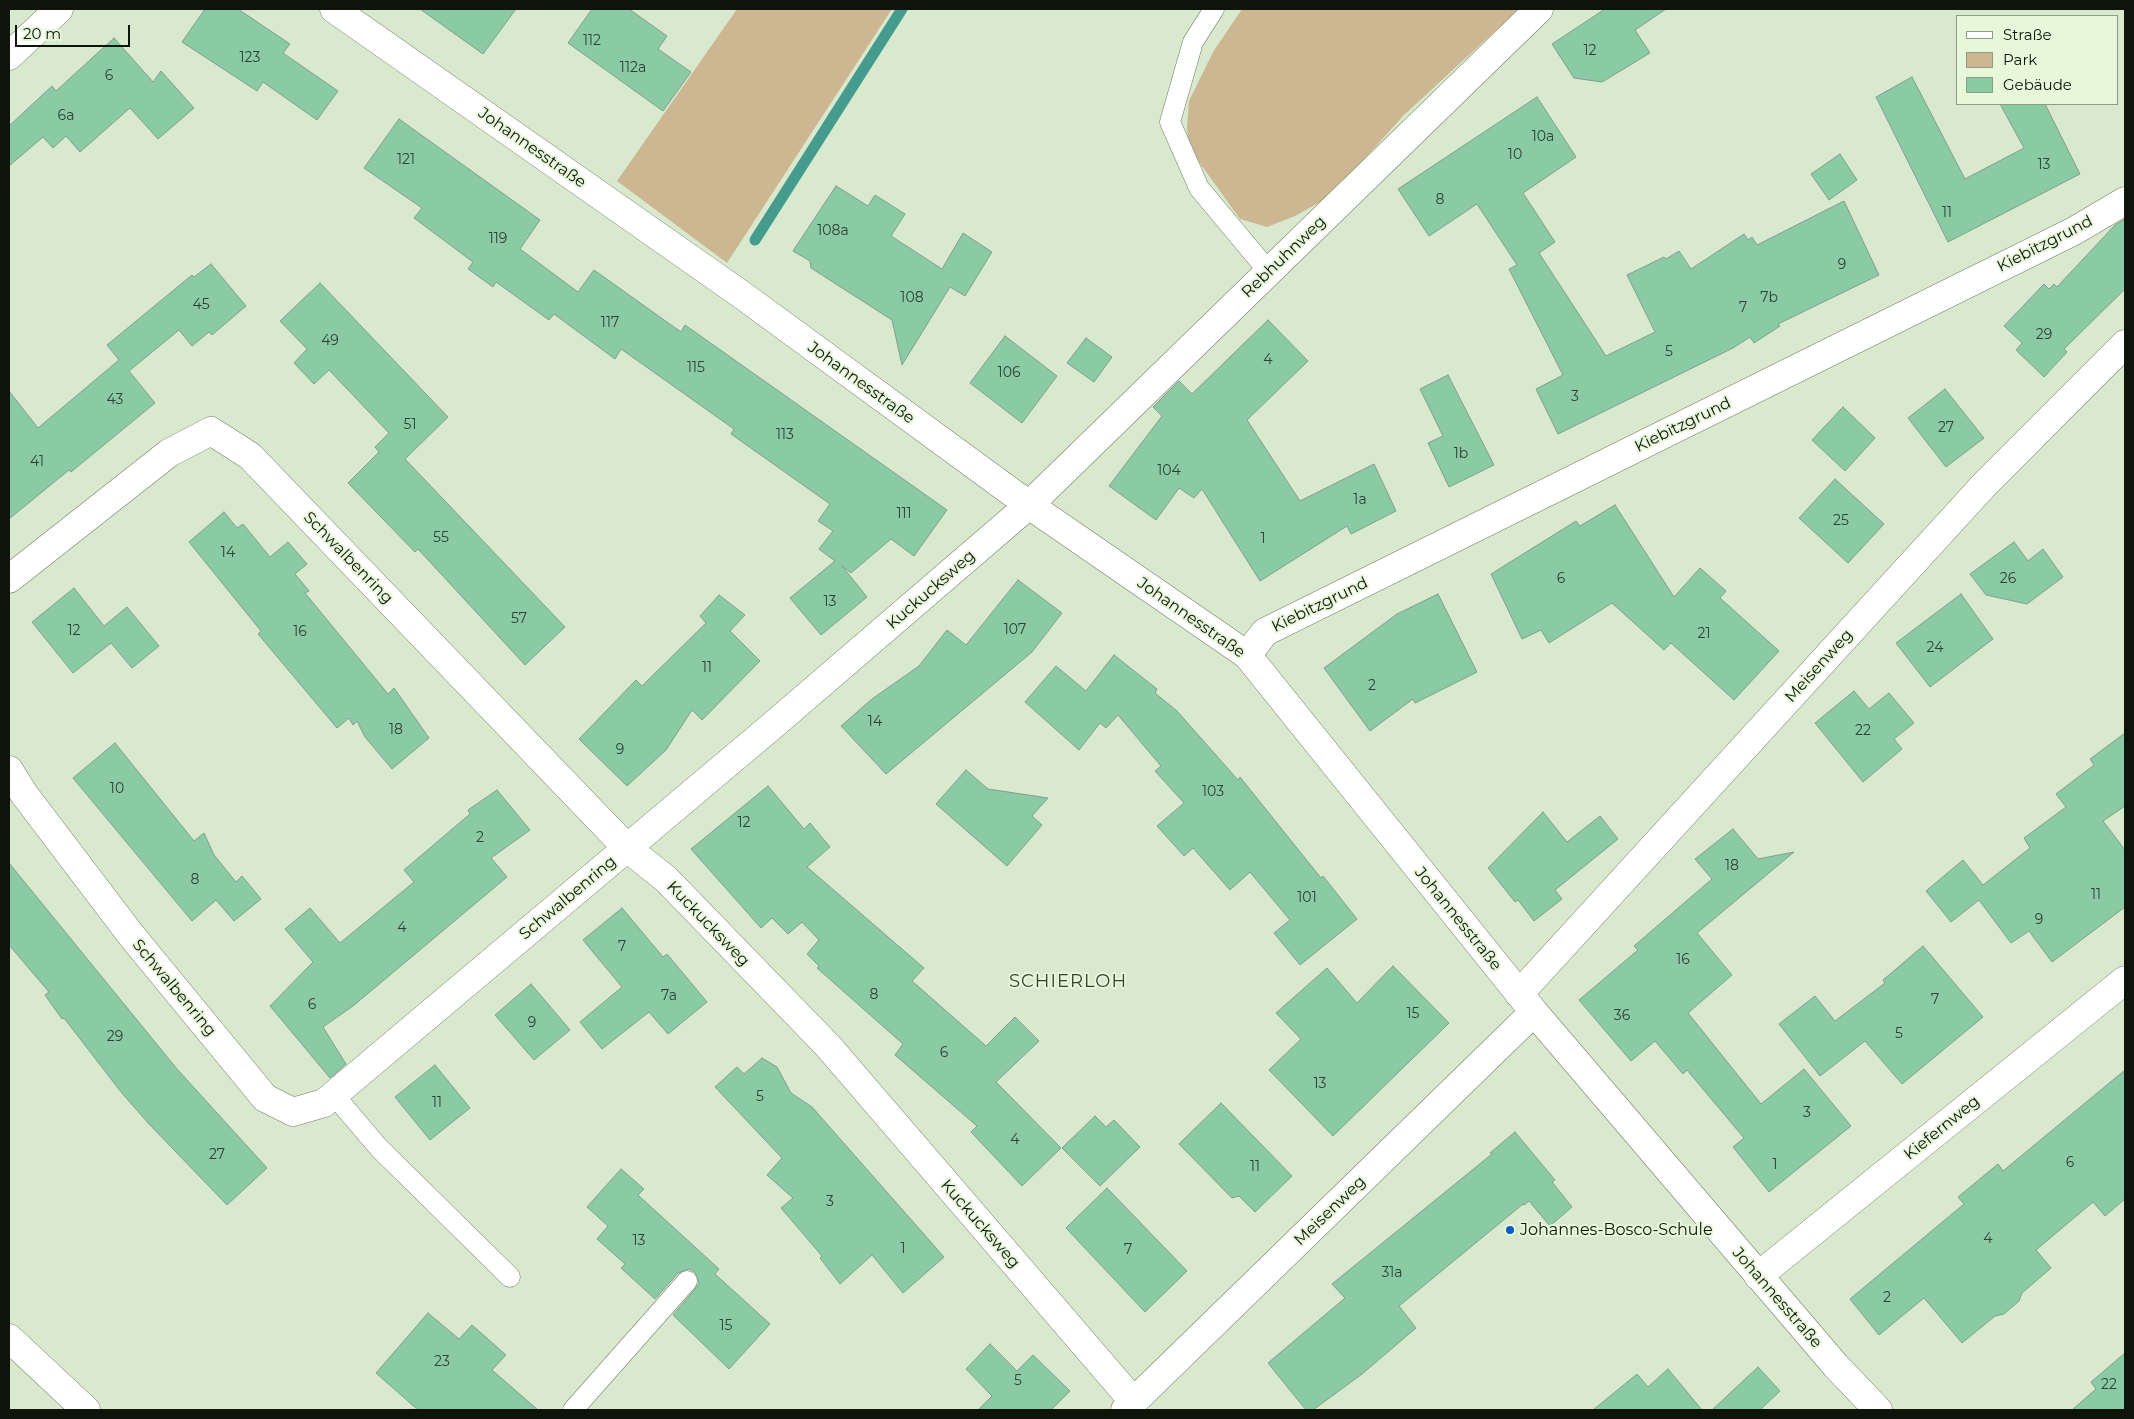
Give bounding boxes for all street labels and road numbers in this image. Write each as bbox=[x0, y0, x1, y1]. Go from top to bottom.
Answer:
street label: Johannesstraße bbox=[474, 104, 590, 192]
street label: Rebhuhnweg bbox=[1238, 212, 1330, 302]
street label: Kiebitzgrund bbox=[1994, 212, 2096, 276]
street label: Johannesstraße bbox=[804, 338, 918, 428]
street label: Kiebitzgrund bbox=[1632, 393, 1734, 457]
street label: Schwalbenring bbox=[299, 508, 397, 608]
street label: Kuckucksweg bbox=[883, 546, 979, 634]
street label: Kiebitzgrund bbox=[1269, 573, 1371, 637]
street label: Johannesstraße bbox=[1133, 574, 1249, 662]
street label: Meisenweg bbox=[1781, 625, 1857, 707]
street label: Schwalbenring bbox=[516, 852, 620, 944]
street label: Johannesstraße bbox=[1410, 864, 1506, 974]
street label: Kuckucksweg bbox=[662, 877, 754, 971]
street label: Schwalbenring bbox=[128, 936, 220, 1040]
street label: Kiefernweg bbox=[1900, 1092, 1984, 1164]
street label: Meisenweg bbox=[1290, 1172, 1370, 1250]
street label: Kuckucksweg bbox=[936, 1176, 1024, 1272]
street label: Johannesstraße bbox=[1728, 1244, 1826, 1352]

